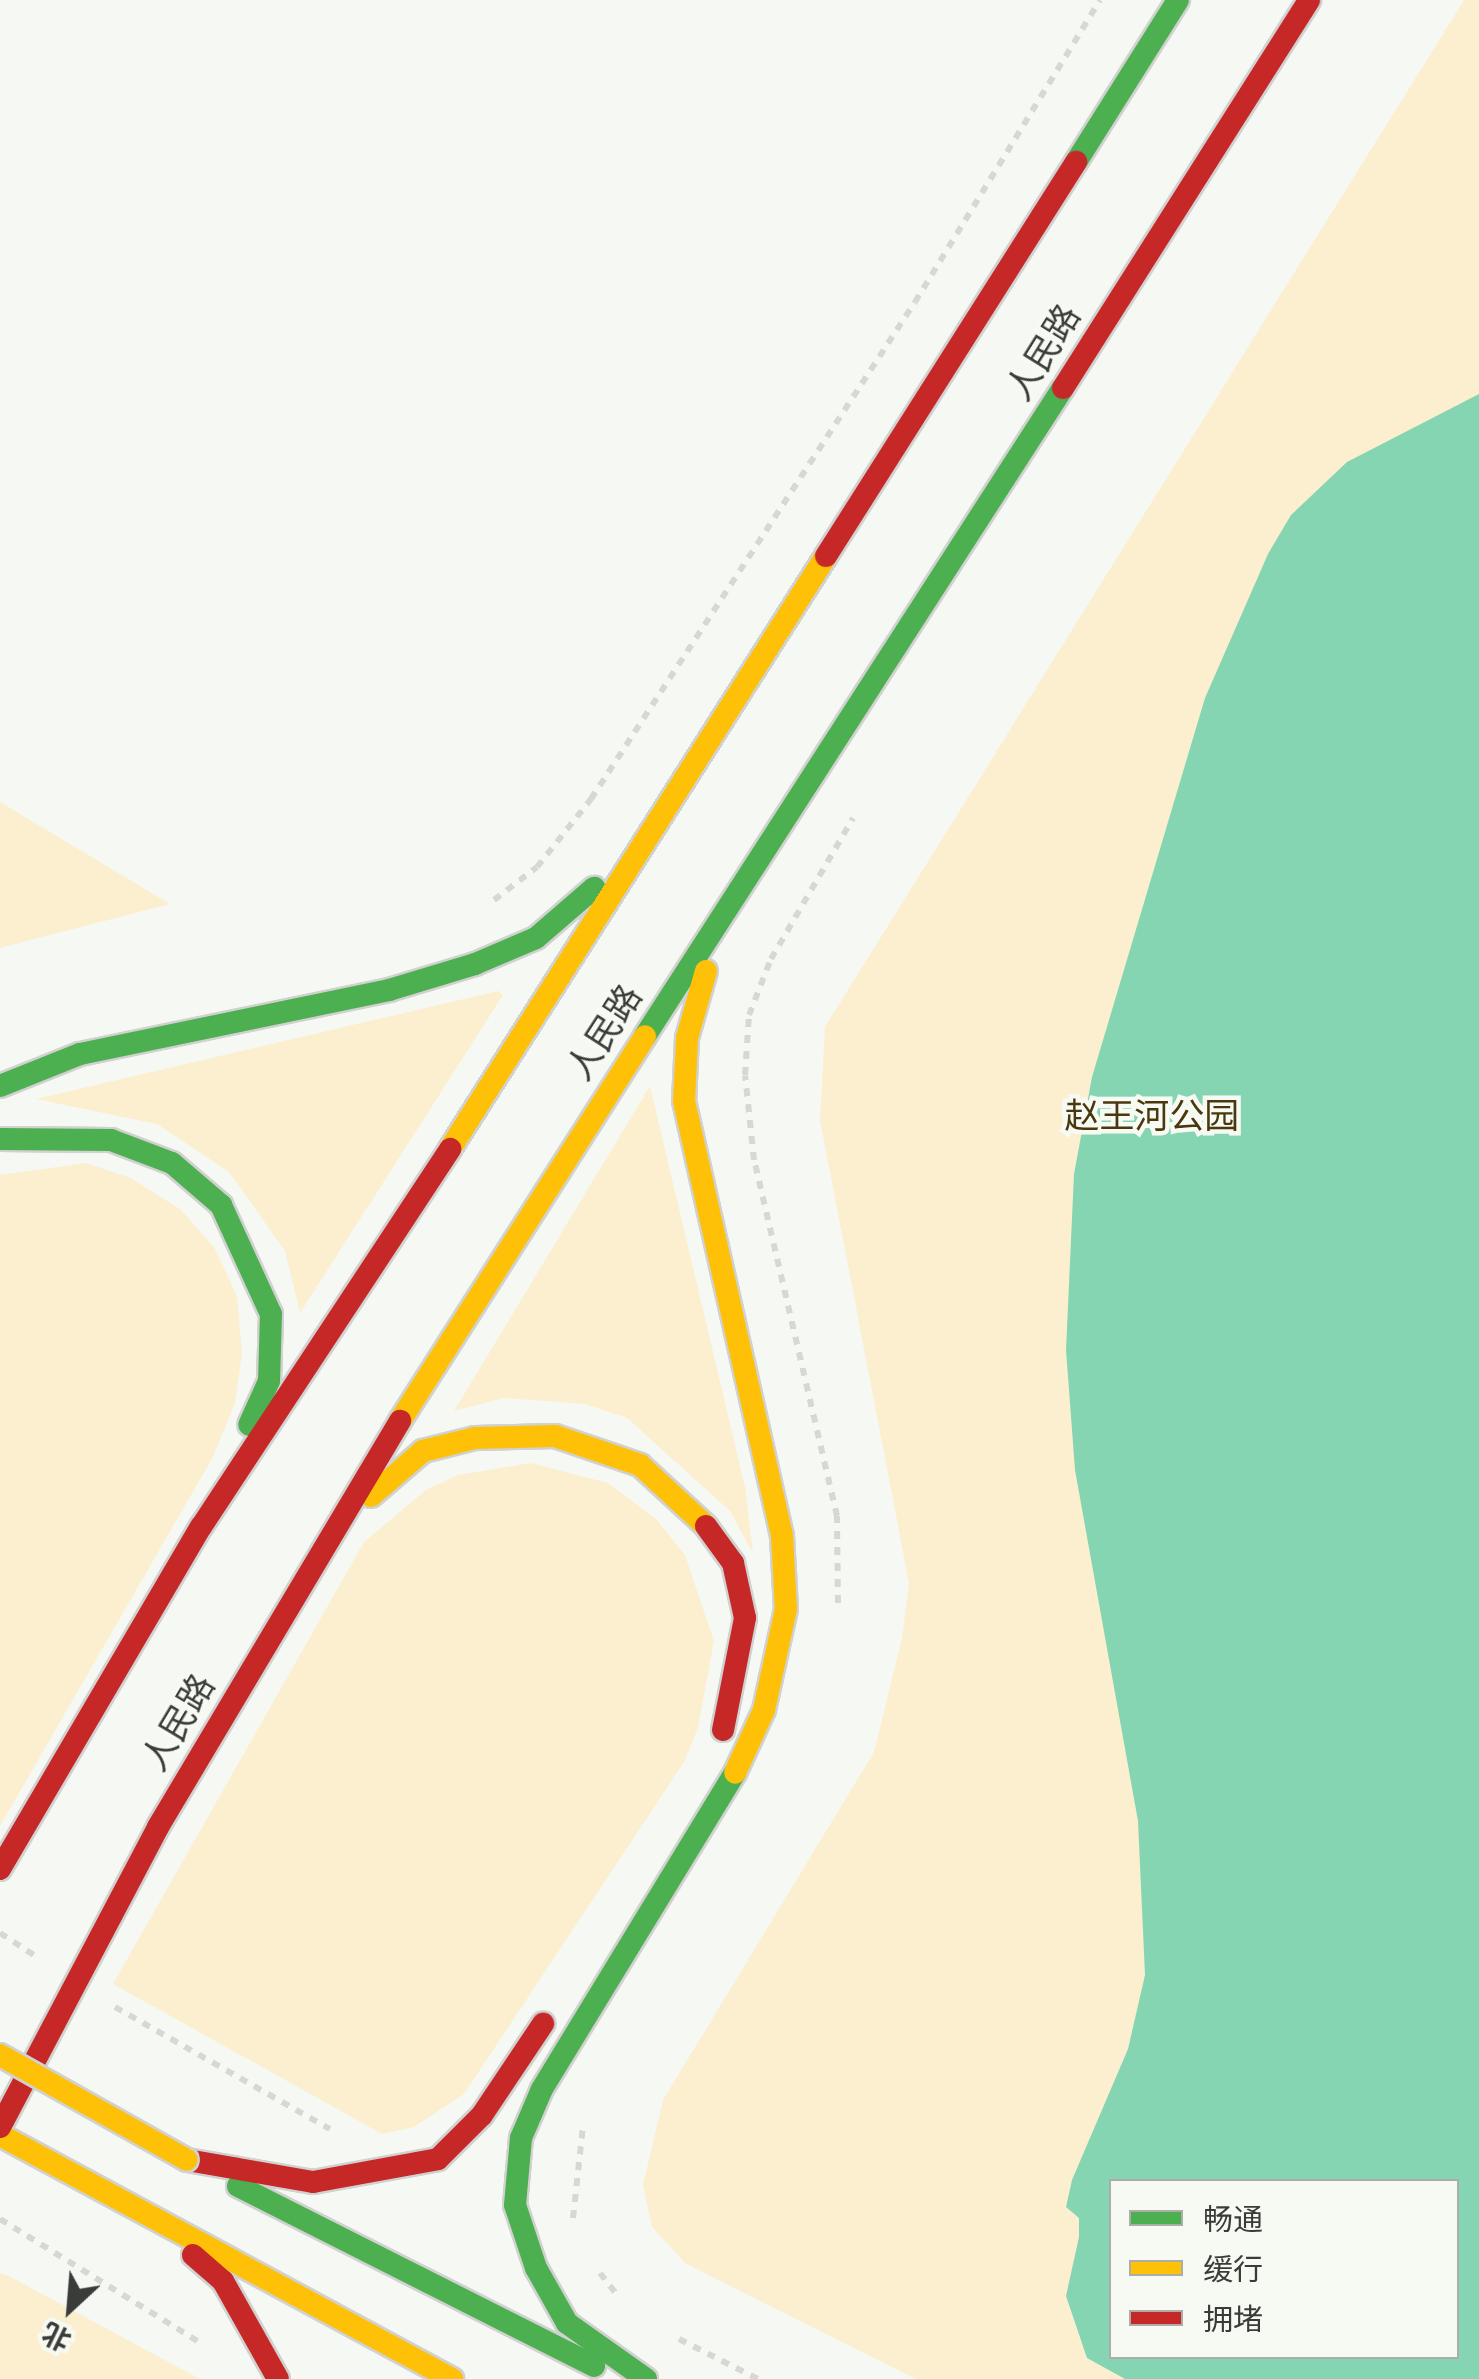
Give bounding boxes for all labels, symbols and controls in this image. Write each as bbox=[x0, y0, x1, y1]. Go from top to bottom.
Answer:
street label: 人民路 bbox=[998, 297, 1090, 409]
street label: 人民路 bbox=[559, 978, 651, 1088]
park label: 赵王河公园 bbox=[1065, 1096, 1239, 1138]
street label: 人民路 bbox=[134, 1667, 224, 1779]
legend bbox=[1109, 2179, 1459, 2359]
text: 畅通 bbox=[1203, 2199, 1263, 2242]
text: 缓行 bbox=[1203, 2249, 1263, 2292]
north arrow bbox=[20, 2259, 120, 2359]
text: 拥堵 bbox=[1203, 2299, 1263, 2342]
text: 北 bbox=[35, 2312, 78, 2360]

